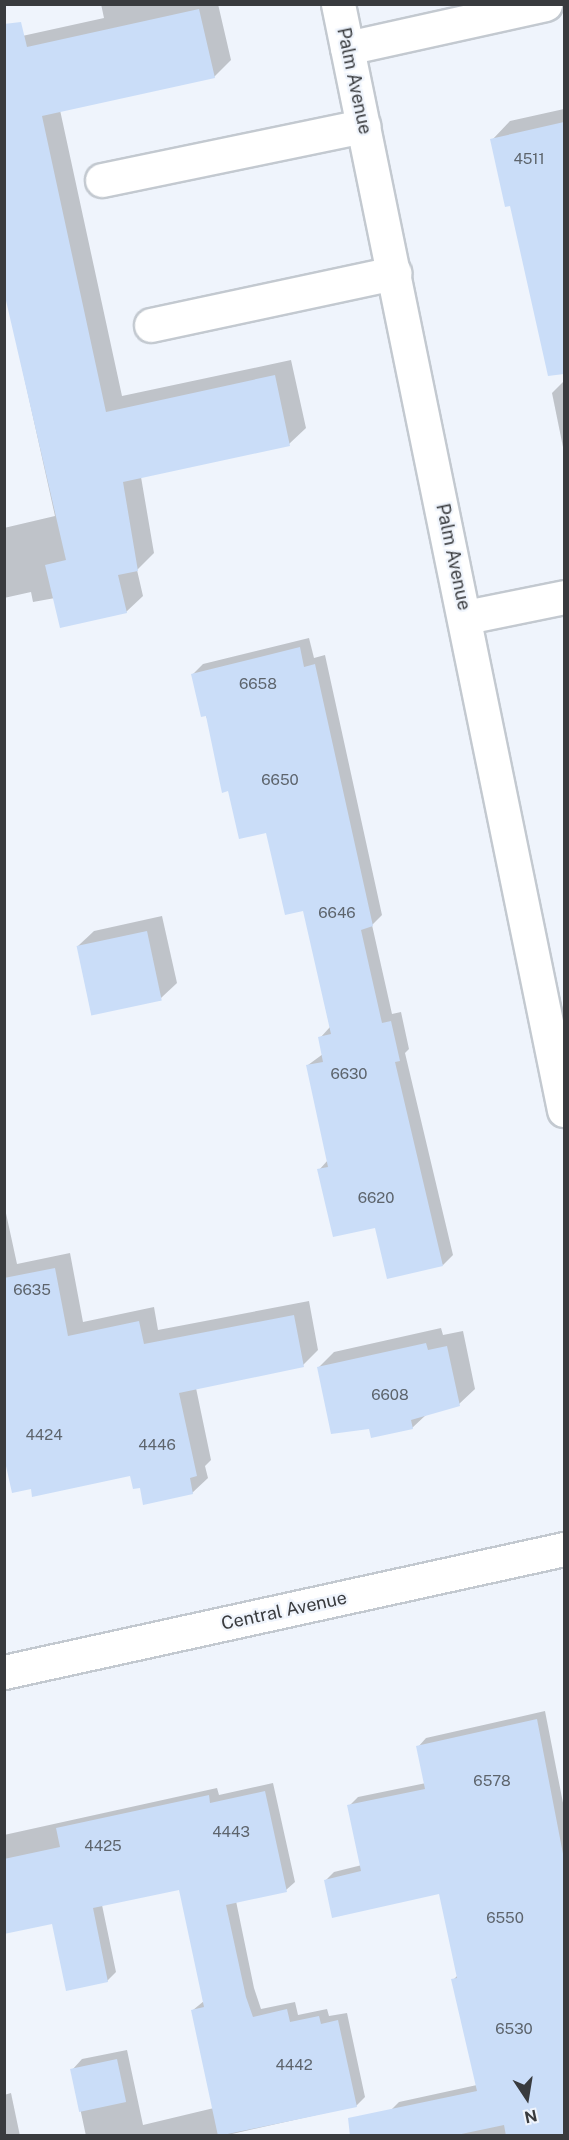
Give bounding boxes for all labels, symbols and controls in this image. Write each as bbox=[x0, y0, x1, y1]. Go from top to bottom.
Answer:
street label: Palm Avenue bbox=[332, 26, 376, 136]
house number: 4511 bbox=[513, 150, 545, 168]
street label: Palm Avenue bbox=[431, 502, 475, 612]
house number: 6658 bbox=[239, 675, 277, 693]
house number: 6650 bbox=[261, 771, 299, 789]
house number: 6646 bbox=[318, 904, 356, 922]
house number: 6630 bbox=[330, 1065, 368, 1083]
house number: 6620 bbox=[358, 1189, 394, 1207]
house number: 6635 bbox=[13, 1281, 51, 1299]
house number: 6608 bbox=[371, 1386, 409, 1404]
house number: 4424 bbox=[25, 1426, 63, 1444]
house number: 4446 bbox=[138, 1436, 176, 1454]
street label: Central Avenue bbox=[219, 1587, 349, 1635]
house number: 6578 bbox=[473, 1772, 511, 1790]
house number: 4443 bbox=[212, 1823, 250, 1841]
house number: 4425 bbox=[84, 1837, 122, 1855]
house number: 6550 bbox=[486, 1909, 524, 1927]
house number: 6530 bbox=[495, 2020, 533, 2038]
house number: 4442 bbox=[275, 2056, 313, 2074]
north arrow bbox=[497, 2068, 557, 2128]
text: N bbox=[523, 2106, 539, 2127]

